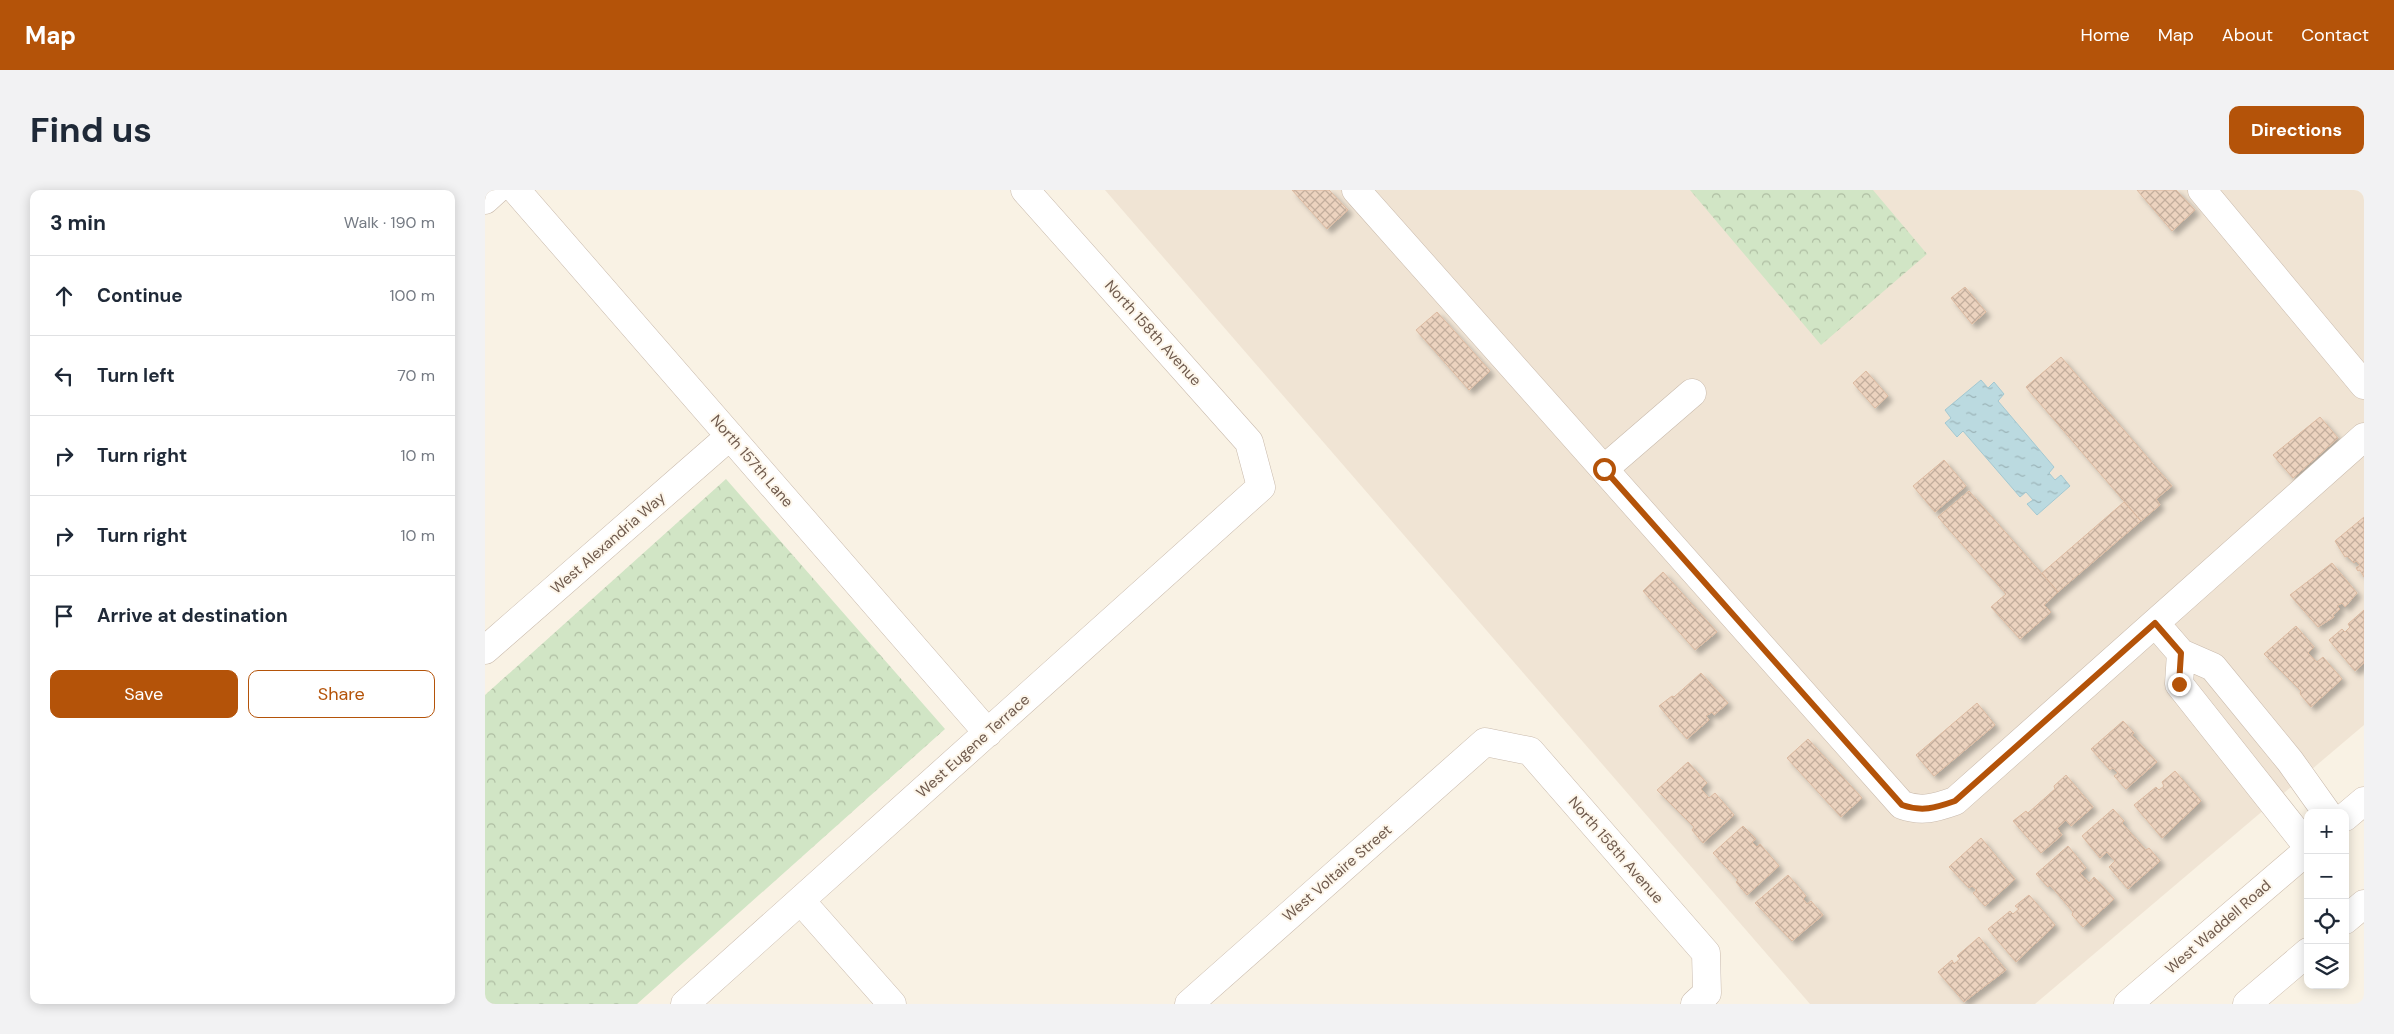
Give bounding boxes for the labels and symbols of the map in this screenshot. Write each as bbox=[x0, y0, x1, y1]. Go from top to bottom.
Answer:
street label: North 158th Avenue bbox=[1100, 276, 1206, 390]
street label: North 157th Lane bbox=[706, 410, 798, 512]
route start bbox=[1593, 458, 1616, 481]
street label: West Alexandria Way bbox=[546, 487, 670, 598]
route end bbox=[2168, 673, 2191, 696]
street label: West Eugene Terrace bbox=[912, 690, 1034, 802]
street label: North 158th Avenue bbox=[1564, 792, 1668, 908]
street label: West Voltaire Street bbox=[1278, 820, 1396, 926]
street label: West Waddell Road bbox=[2161, 875, 2275, 979]

